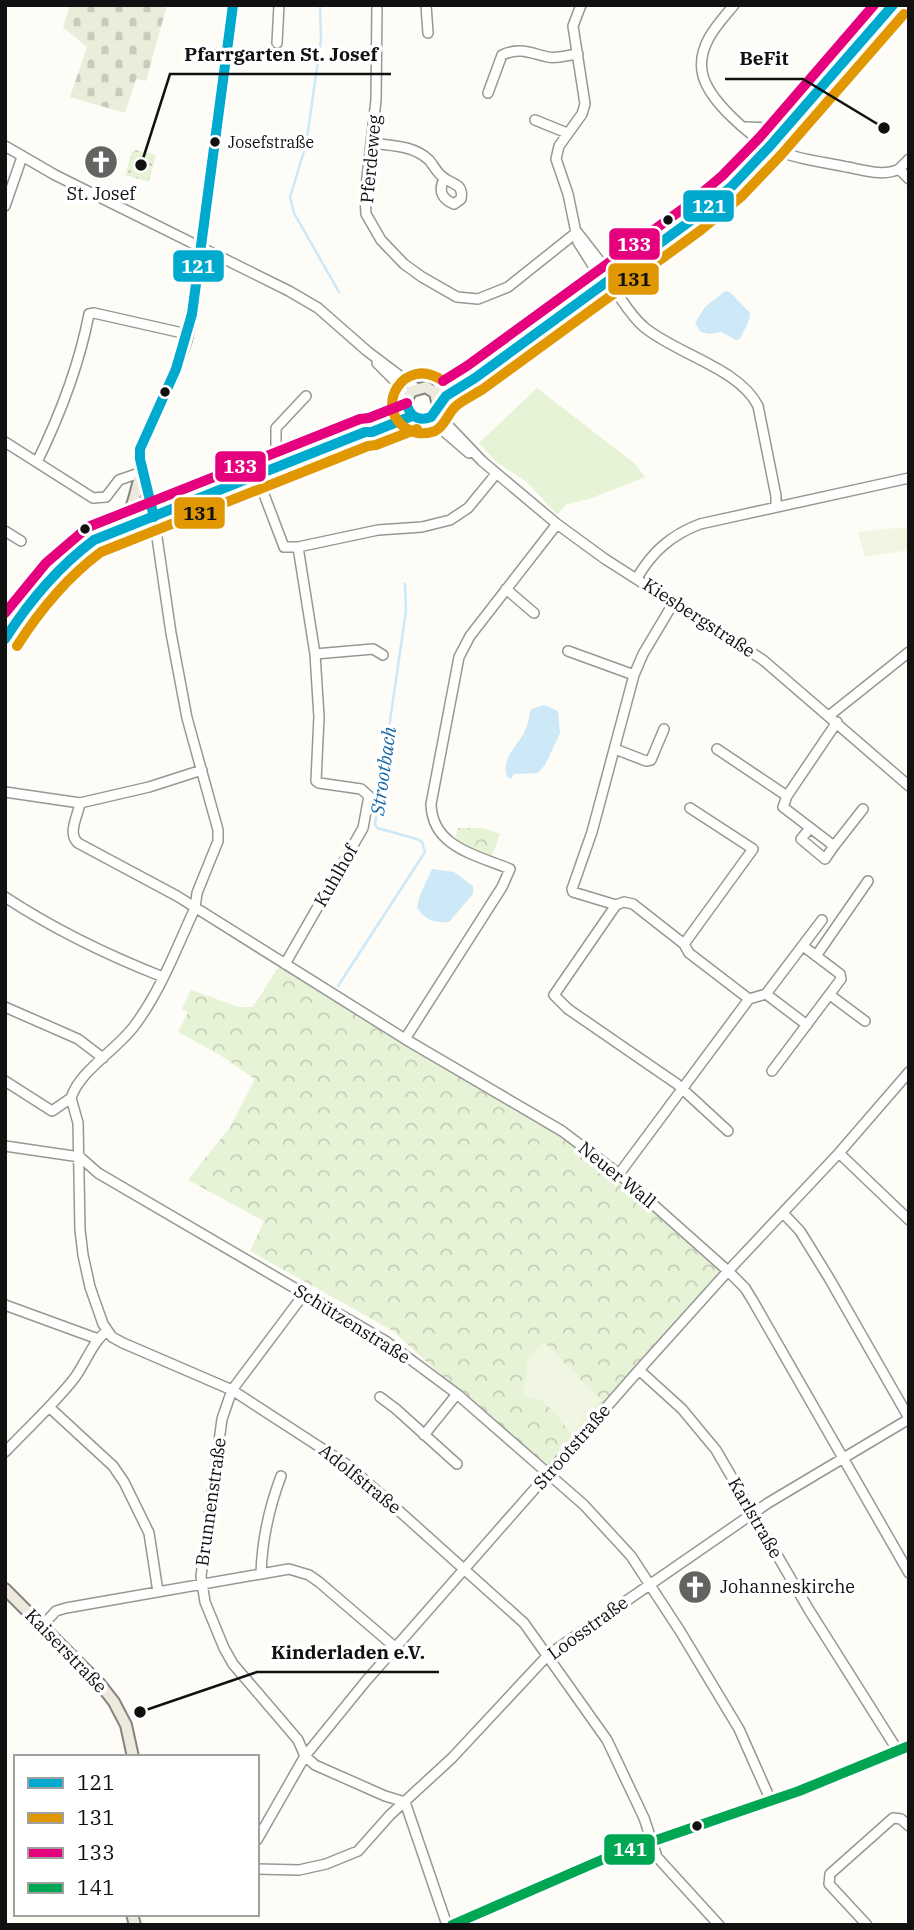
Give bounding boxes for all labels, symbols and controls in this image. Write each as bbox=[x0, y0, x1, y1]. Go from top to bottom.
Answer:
callout: Pfarrgarten St. Josef bbox=[170, 34, 391, 74]
callout: BeFit bbox=[725, 39, 803, 79]
text: Pfarrgarten St. Josef bbox=[184, 42, 379, 66]
text: BeFit bbox=[739, 46, 789, 70]
street label: Pferdeweg bbox=[355, 114, 386, 204]
place label: Josefstraße bbox=[228, 132, 314, 152]
marker: Josefstraße bbox=[208, 135, 222, 149]
church icon: St. Josef bbox=[82, 143, 120, 181]
place label: St. Josef bbox=[67, 182, 137, 205]
line badge: 121 bbox=[682, 189, 735, 223]
text: 121 bbox=[692, 194, 726, 218]
unlabelled marker bbox=[661, 213, 675, 227]
line badge: 133 bbox=[608, 227, 661, 261]
text: 133 bbox=[617, 232, 651, 256]
line badge: 121 bbox=[172, 249, 225, 283]
text: 121 bbox=[181, 254, 215, 278]
line badge: 131 bbox=[607, 262, 660, 296]
text: 131 bbox=[617, 267, 651, 291]
unlabelled marker bbox=[158, 385, 172, 399]
line badge: 133 bbox=[214, 450, 267, 483]
text: 133 bbox=[223, 454, 257, 478]
line badge: 131 bbox=[173, 496, 226, 530]
text: 131 bbox=[183, 501, 217, 525]
unlabelled marker bbox=[78, 522, 92, 536]
street label: Kiesbergstraße bbox=[639, 573, 760, 662]
water label: Strootbach bbox=[365, 724, 401, 818]
street label: Kuhlhof bbox=[309, 839, 363, 911]
street label: Neuer Wall bbox=[574, 1136, 661, 1213]
street label: Schützenstraße bbox=[290, 1279, 415, 1368]
street label: Strootstraße bbox=[528, 1399, 615, 1494]
street label: Brunnenstraße bbox=[190, 1436, 231, 1568]
street label: Adolfstraße bbox=[315, 1439, 406, 1519]
street label: Karlstraße bbox=[723, 1473, 788, 1562]
church icon: Johanneskirche bbox=[676, 1568, 714, 1606]
place label: Johanneskirche bbox=[720, 1575, 855, 1598]
street label: Loosstraße bbox=[543, 1591, 632, 1664]
street label: Kaiserstraße bbox=[20, 1604, 112, 1698]
callout: Kinderladen e.V. bbox=[257, 1632, 439, 1672]
text: Kinderladen e.V. bbox=[271, 1640, 425, 1664]
legend bbox=[14, 1755, 259, 1916]
text: 121 bbox=[77, 1768, 115, 1796]
text: 131 bbox=[77, 1803, 115, 1831]
unlabelled marker bbox=[690, 1819, 704, 1833]
line badge: 141 bbox=[603, 1833, 656, 1866]
text: 141 bbox=[613, 1837, 647, 1861]
text: 133 bbox=[77, 1838, 115, 1866]
text: 141 bbox=[77, 1873, 115, 1901]

